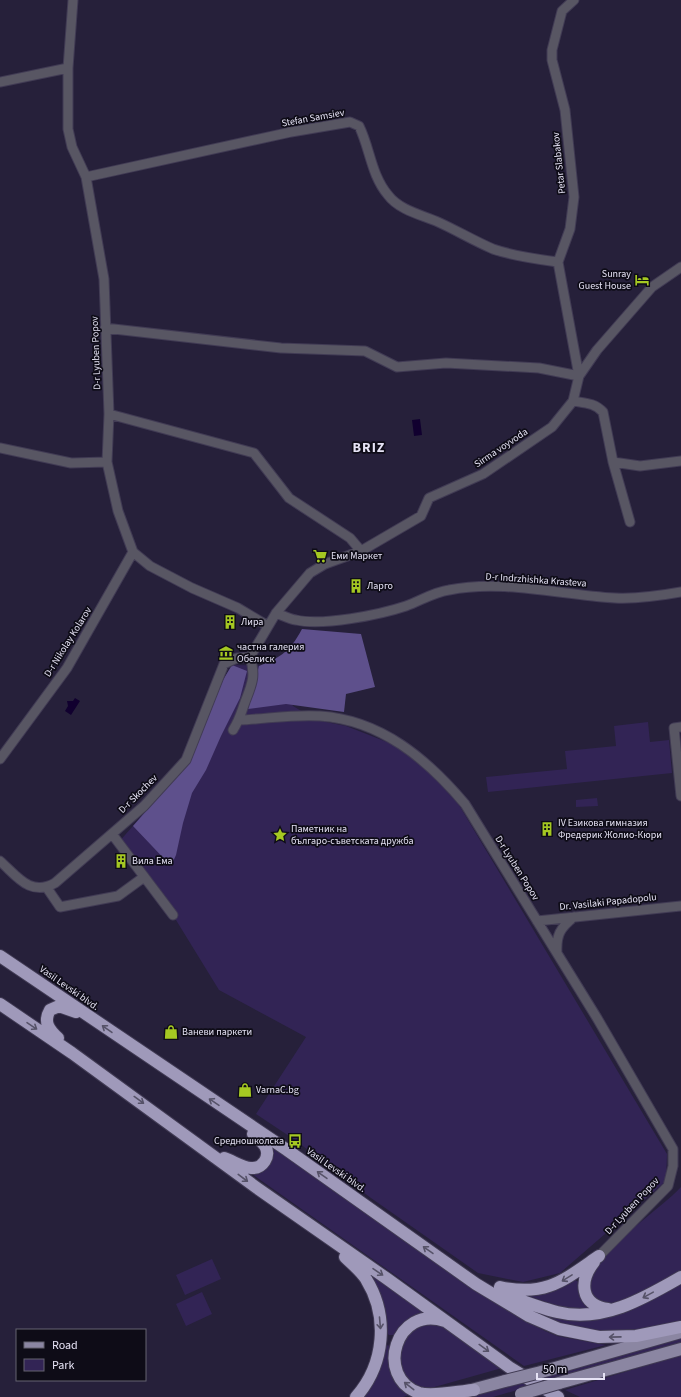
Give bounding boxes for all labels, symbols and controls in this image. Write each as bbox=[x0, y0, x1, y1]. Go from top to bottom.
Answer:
street label: Stefan Samsiev bbox=[281, 106, 346, 130]
street label: Petar Slabakov bbox=[549, 131, 569, 195]
place label: Sunray Guest House bbox=[579, 267, 631, 293]
hotel icon: Sunray Guest House bbox=[634, 272, 650, 288]
street label: D-r Lyuben Popov bbox=[88, 316, 104, 390]
street label: Sirma voyvoda bbox=[471, 425, 531, 471]
district label: BRIZ bbox=[353, 438, 385, 458]
supermarket icon: Еми Маркет bbox=[312, 548, 328, 564]
place label: Еми Маркет bbox=[331, 549, 383, 563]
street label: D-r Indrzhishka Krasteva bbox=[485, 569, 587, 591]
building icon: Ларго bbox=[348, 578, 364, 594]
place label: Ларго bbox=[367, 579, 393, 593]
street label: D-r Nikolay Kolarov bbox=[41, 604, 95, 680]
building icon: Лира bbox=[222, 614, 238, 630]
place label: Лира bbox=[241, 615, 263, 629]
place label: частна галерия Обелиск bbox=[237, 640, 304, 666]
museum icon: частна галерия Обелиск bbox=[218, 645, 234, 661]
street label: D-r Skochev bbox=[115, 771, 161, 817]
place label: IV Езикова гимназия Фредерик Жолио-Кюри bbox=[558, 816, 662, 842]
building icon: IV Езикова гимназия Фредерик Жолио-Кюри bbox=[539, 821, 555, 837]
place label: Паметник на българо-съветската дружба bbox=[291, 822, 414, 848]
place icon: Паметник на българо-съветската дружба bbox=[272, 827, 288, 843]
street label: D-r Lyuben Popov bbox=[492, 833, 543, 903]
building icon: Вила Ема bbox=[113, 853, 129, 869]
place label: Вила Ема bbox=[132, 854, 173, 868]
street label: Dr. Vasilaki Papadopolu bbox=[559, 890, 657, 914]
street label: Vasil Levski blvd. bbox=[36, 962, 102, 1014]
one-way arrow bbox=[27, 1022, 38, 1030]
shop icon: Ваневи паркети bbox=[163, 1024, 179, 1040]
one-way arrow bbox=[102, 1025, 113, 1033]
place label: Ваневи паркети bbox=[182, 1025, 252, 1039]
shop icon: VarnaC.bg bbox=[237, 1082, 253, 1098]
place label: VarnaC.bg bbox=[256, 1083, 299, 1097]
one-way arrow bbox=[133, 1096, 144, 1105]
one-way arrow bbox=[209, 1098, 220, 1106]
bus stop icon: Средношколска bbox=[287, 1133, 303, 1149]
place label: Средношколска bbox=[214, 1134, 284, 1148]
street label: Vasil Levski blvd. bbox=[303, 1144, 369, 1196]
one-way arrow bbox=[317, 1171, 328, 1179]
one-way arrow bbox=[238, 1174, 249, 1182]
street label: D-r Lyuben Popov bbox=[602, 1174, 662, 1238]
one-way arrow bbox=[423, 1246, 434, 1254]
one-way arrow bbox=[372, 1268, 383, 1276]
one-way arrow bbox=[562, 1274, 573, 1282]
one-way arrow bbox=[642, 1292, 654, 1300]
one-way arrow bbox=[377, 1316, 384, 1329]
legend bbox=[16, 1329, 146, 1381]
one-way arrow bbox=[609, 1333, 622, 1341]
text: Road bbox=[52, 1337, 78, 1354]
one-way arrow bbox=[478, 1344, 489, 1352]
scale bar bbox=[537, 1355, 604, 1381]
text: Park bbox=[52, 1357, 74, 1374]
text: 50 m bbox=[543, 1361, 567, 1378]
one-way arrow bbox=[404, 1382, 415, 1391]

